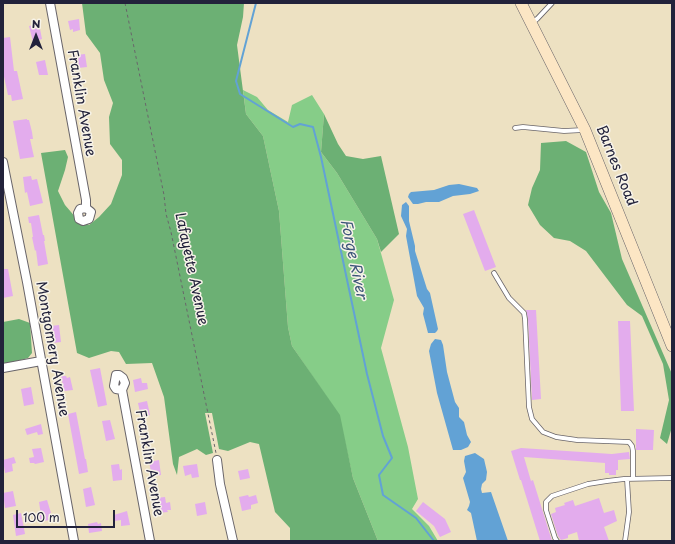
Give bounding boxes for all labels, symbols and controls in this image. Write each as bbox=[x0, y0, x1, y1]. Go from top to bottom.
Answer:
text: N bbox=[32, 15, 40, 32]
north arrow bbox=[16, 16, 56, 56]
street label: Franklin Avenue bbox=[63, 48, 99, 158]
street label: Barnes Road bbox=[592, 123, 640, 209]
street label: Lafayette Avenue bbox=[171, 211, 211, 327]
water label: Forge River bbox=[336, 217, 370, 301]
street label: Montgomery Avenue bbox=[32, 280, 72, 418]
street label: Franklin Avenue bbox=[131, 408, 167, 518]
scale bar bbox=[18, 502, 117, 528]
text: 100 m bbox=[23, 508, 60, 526]

